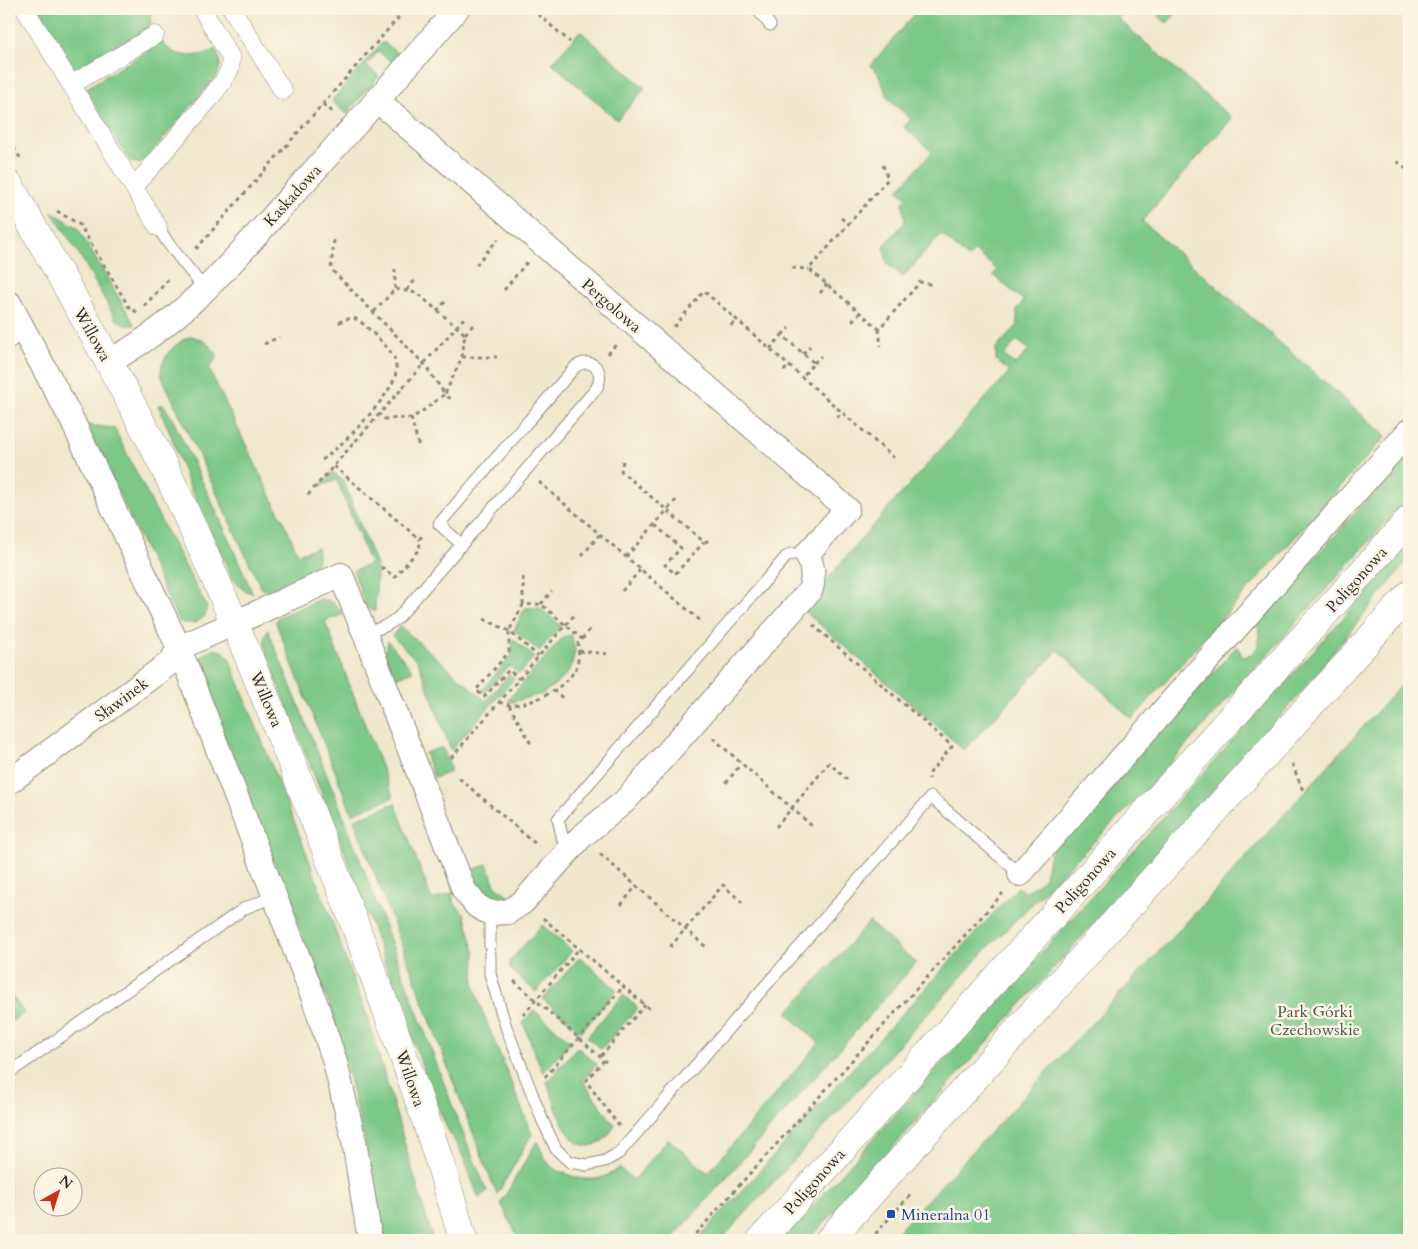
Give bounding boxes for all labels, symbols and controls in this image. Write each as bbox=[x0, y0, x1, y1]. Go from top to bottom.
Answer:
street label: Kaskadowa bbox=[259, 160, 327, 231]
street label: Pergolowa bbox=[577, 274, 646, 338]
street label: Willowa bbox=[68, 303, 116, 366]
street label: Poligonowa bbox=[1321, 542, 1392, 617]
street label: Willowa bbox=[244, 667, 288, 731]
street label: Sławinek bbox=[90, 672, 153, 727]
street label: Poligonowa bbox=[1050, 843, 1121, 918]
park label: Park Górki Czechowskie bbox=[1270, 1001, 1360, 1041]
street label: Willowa bbox=[390, 1046, 430, 1110]
street label: Poligonowa bbox=[779, 1144, 850, 1219]
north arrow bbox=[32, 1166, 82, 1216]
text: N bbox=[55, 1171, 77, 1193]
place label: Mineralna 01 bbox=[901, 1204, 990, 1226]
marker: Mineralna 01 bbox=[885, 1208, 897, 1220]

